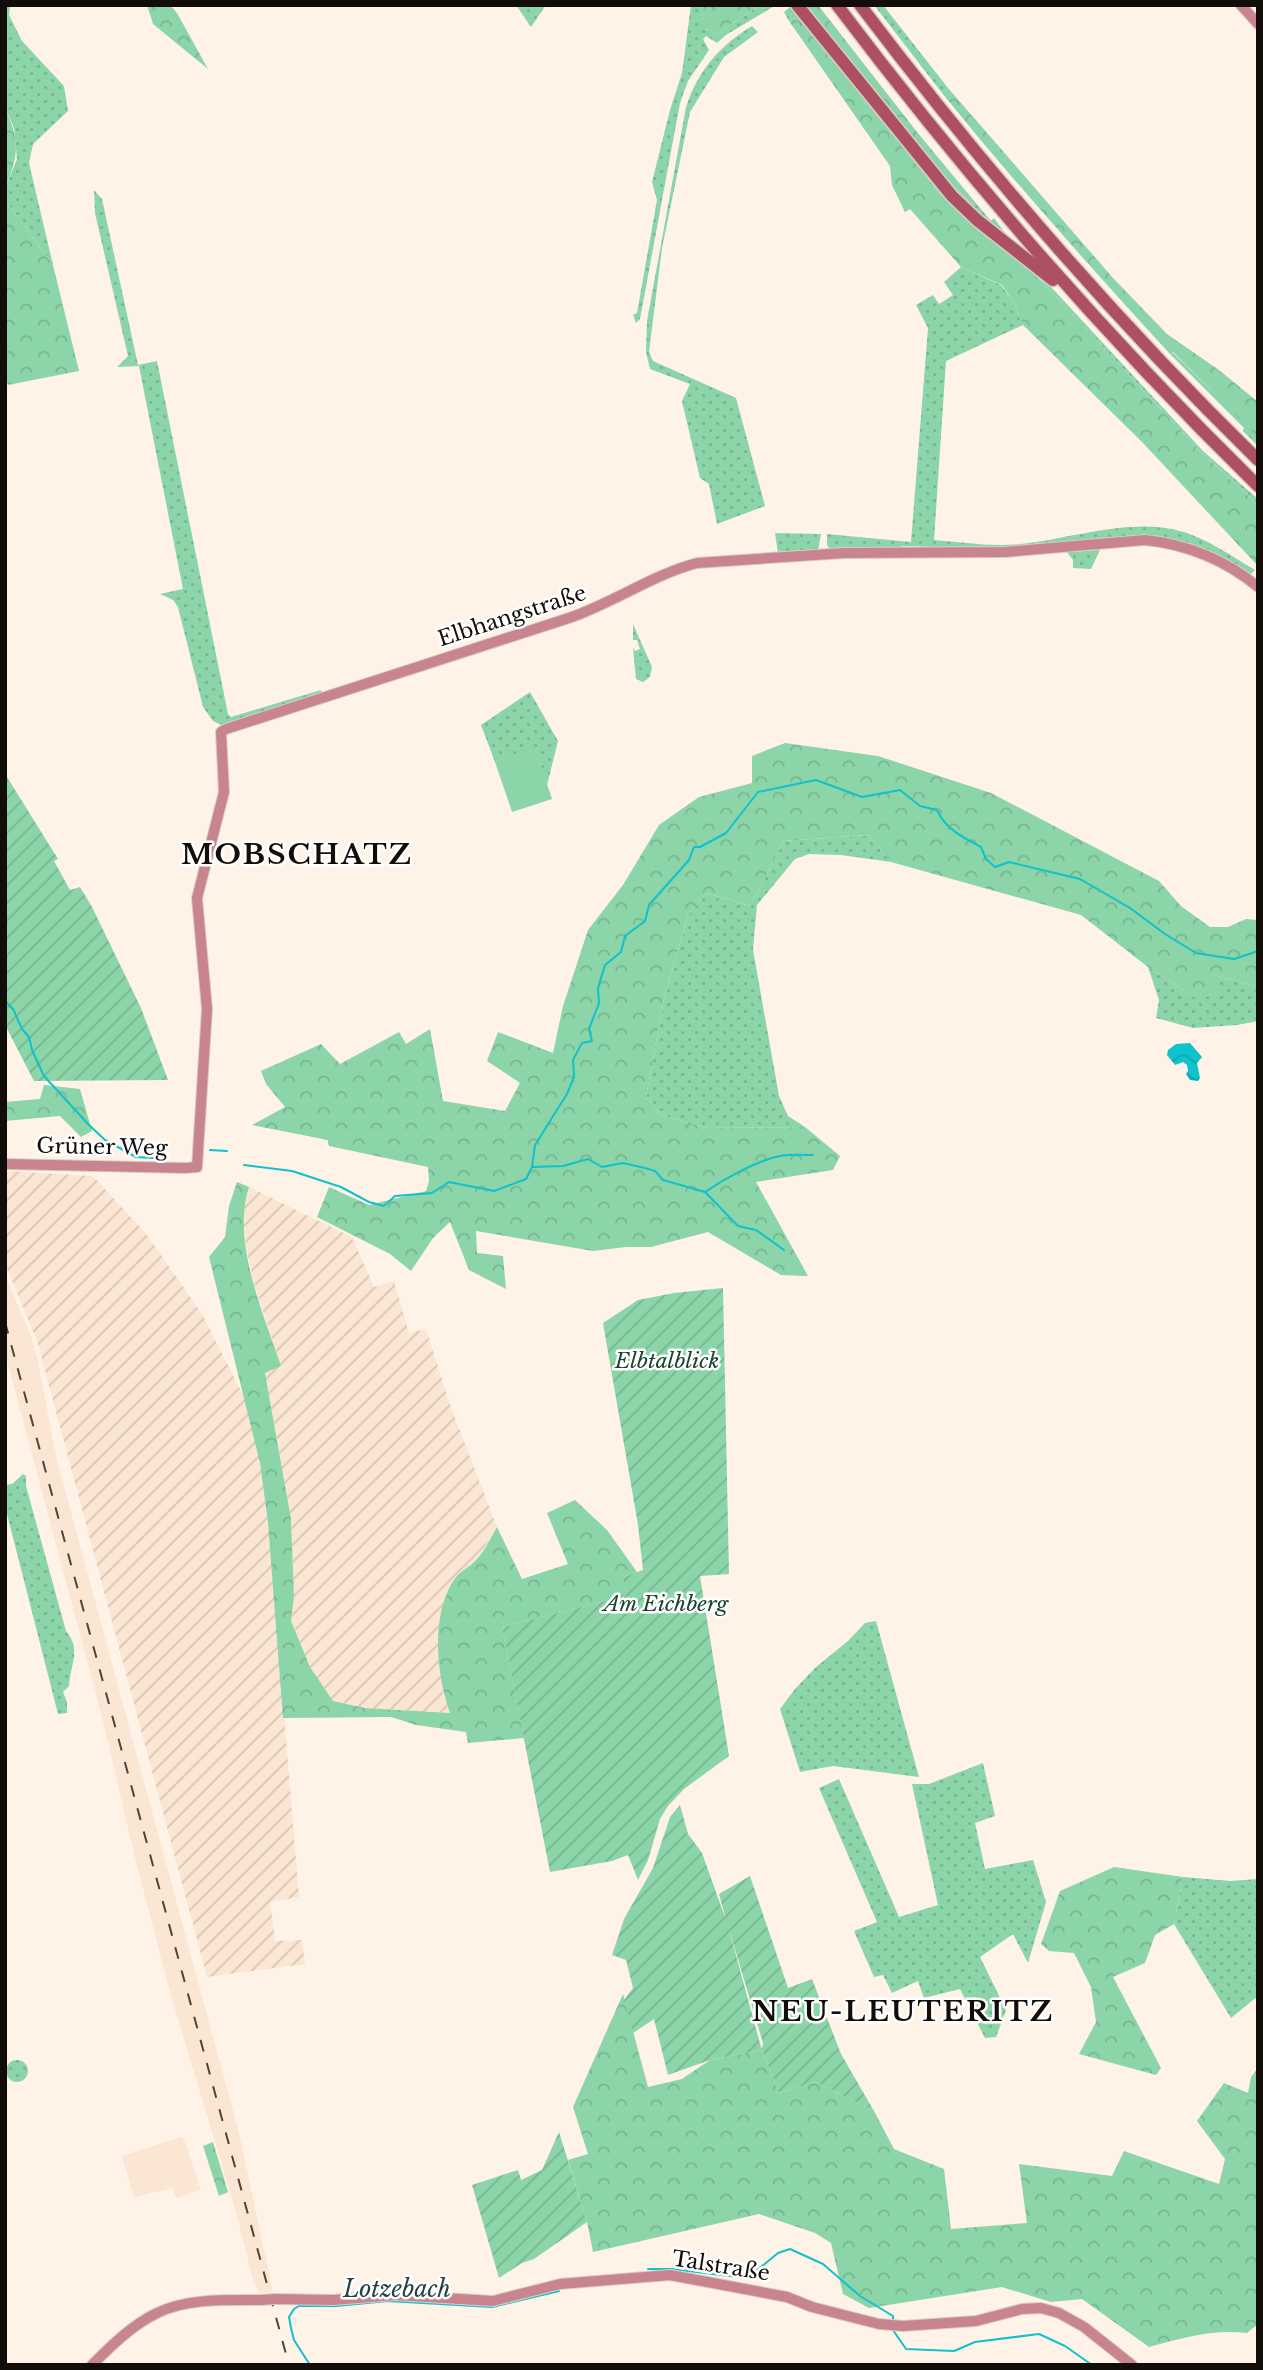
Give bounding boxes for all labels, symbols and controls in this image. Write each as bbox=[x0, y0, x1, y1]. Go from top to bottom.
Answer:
street label: Elbhangstraße bbox=[435, 580, 589, 652]
district label: MOBSCHATZ bbox=[181, 837, 413, 872]
street label: Grüner Weg bbox=[36, 1133, 168, 1161]
park label: Elbtalblick bbox=[614, 1348, 719, 1374]
park label: Am Eichberg bbox=[601, 1591, 730, 1617]
district label: NEU-LEUTERITZ bbox=[752, 1994, 1054, 2029]
street label: Talstraße bbox=[670, 2245, 772, 2287]
water label: Lotzebach bbox=[342, 2275, 451, 2303]

